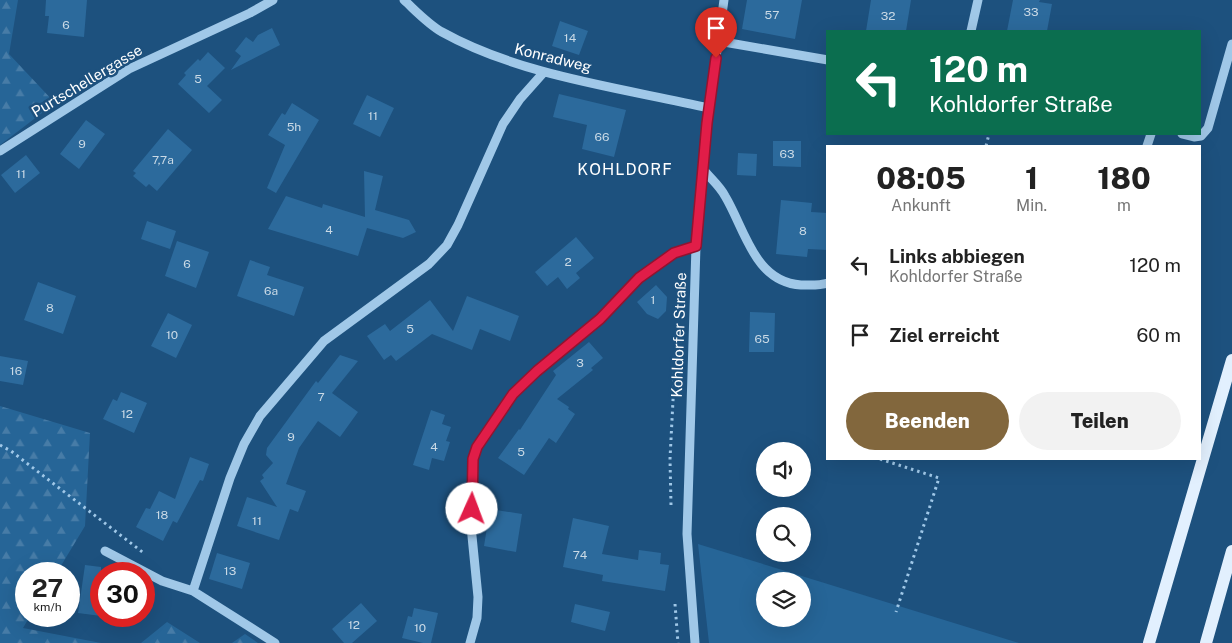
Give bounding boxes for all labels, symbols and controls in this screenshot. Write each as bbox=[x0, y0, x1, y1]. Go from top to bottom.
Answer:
house number: 33 bbox=[1023, 5, 1039, 19]
pin bbox=[695, 7, 737, 58]
house number: 57 bbox=[765, 8, 779, 22]
house number: 32 bbox=[881, 9, 895, 23]
icon: arrive bbox=[702, 14, 730, 42]
house number: 6 bbox=[62, 18, 70, 32]
house number: 14 bbox=[564, 31, 577, 45]
street label: Konradweg bbox=[513, 40, 594, 75]
street label: Purtschellergasse bbox=[28, 41, 145, 120]
text: 120 m bbox=[929, 49, 1028, 90]
icon: left bbox=[846, 50, 911, 115]
house number: 5 bbox=[194, 72, 202, 86]
text: Kohldorfer Straße bbox=[929, 91, 1113, 117]
house number: 11 bbox=[368, 109, 378, 123]
house number: 5h bbox=[287, 120, 301, 134]
house number: 66 bbox=[595, 130, 609, 144]
house number: 9 bbox=[78, 137, 86, 151]
house number: 63 bbox=[780, 147, 794, 161]
house number: 7,7a bbox=[152, 153, 174, 167]
district label: KOHLDORF bbox=[577, 160, 673, 179]
text: 08:05 bbox=[876, 160, 966, 196]
text: 1 bbox=[1025, 160, 1038, 196]
text: 180 bbox=[1097, 160, 1151, 196]
house number: 11 bbox=[16, 167, 26, 181]
text: Ankunft bbox=[891, 196, 951, 215]
text: Min. bbox=[1016, 196, 1047, 215]
text: m bbox=[1117, 196, 1131, 215]
house number: 4 bbox=[325, 223, 333, 237]
house number: 8 bbox=[799, 224, 807, 238]
text: Links abbiegen bbox=[889, 245, 1025, 267]
icon: left bbox=[846, 251, 874, 279]
text: 120 m bbox=[1129, 254, 1181, 276]
house number: 2 bbox=[564, 255, 572, 269]
house number: 6 bbox=[183, 257, 191, 271]
text: Kohldorfer Straße bbox=[889, 267, 1023, 286]
street label: Kohldorfer Straße bbox=[668, 272, 689, 398]
house number: 6a bbox=[264, 284, 278, 298]
house number: 1 bbox=[651, 293, 655, 307]
house number: 8 bbox=[46, 301, 54, 315]
icon: arrive bbox=[846, 321, 874, 349]
house number: 5 bbox=[406, 322, 414, 336]
text: Ziel erreicht bbox=[889, 324, 1000, 346]
text: 60 m bbox=[1137, 324, 1181, 346]
house number: 10 bbox=[166, 328, 178, 342]
house number: 65 bbox=[754, 332, 770, 346]
house number: 3 bbox=[576, 356, 584, 370]
house number: 16 bbox=[10, 364, 22, 378]
house number: 7 bbox=[317, 390, 325, 404]
button: Beenden bbox=[846, 392, 1009, 450]
button: Teilen bbox=[1019, 392, 1181, 450]
house number: 12 bbox=[121, 407, 133, 421]
house number: 9 bbox=[287, 430, 295, 444]
house number: 4 bbox=[430, 440, 438, 454]
map controls bbox=[756, 442, 811, 627]
button: sound bbox=[756, 442, 811, 497]
house number: 5 bbox=[517, 445, 525, 459]
position arrow bbox=[445, 482, 497, 534]
button: search bbox=[756, 507, 811, 562]
house number: 18 bbox=[156, 508, 169, 522]
house number: 11 bbox=[252, 514, 262, 528]
house number: 74 bbox=[573, 548, 588, 562]
speed limit sign: 30 bbox=[90, 562, 155, 627]
house number: 13 bbox=[224, 564, 236, 578]
button: layers bbox=[756, 572, 811, 627]
text: 27 bbox=[32, 573, 63, 603]
text: km/h bbox=[33, 600, 62, 614]
house number: 12 bbox=[348, 618, 360, 632]
house number: 10 bbox=[414, 621, 426, 635]

